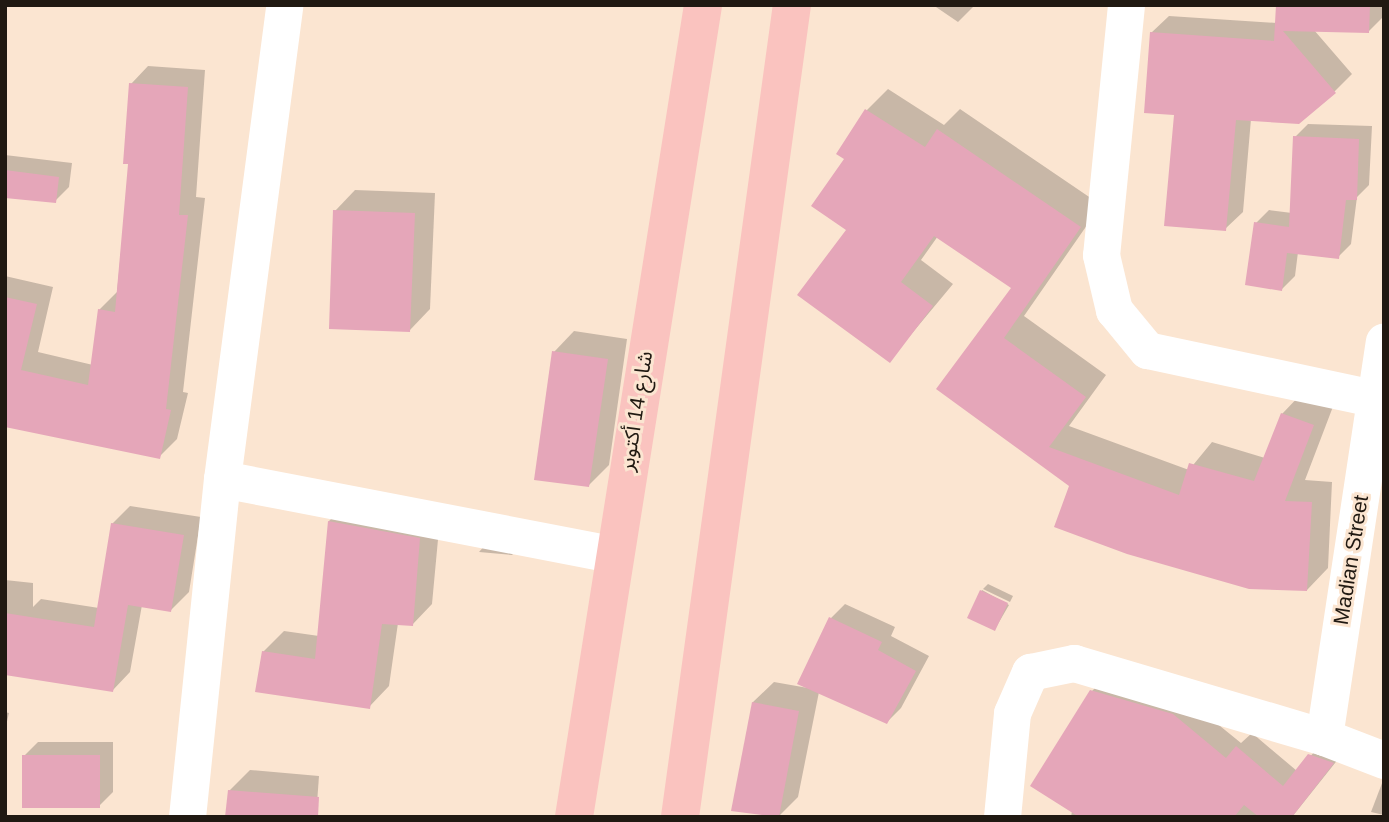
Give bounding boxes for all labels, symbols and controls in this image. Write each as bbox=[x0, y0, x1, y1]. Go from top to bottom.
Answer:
street label: شارع 14 أكتوبر bbox=[614, 349, 658, 473]
street label: Madian Street bbox=[1328, 493, 1374, 627]

